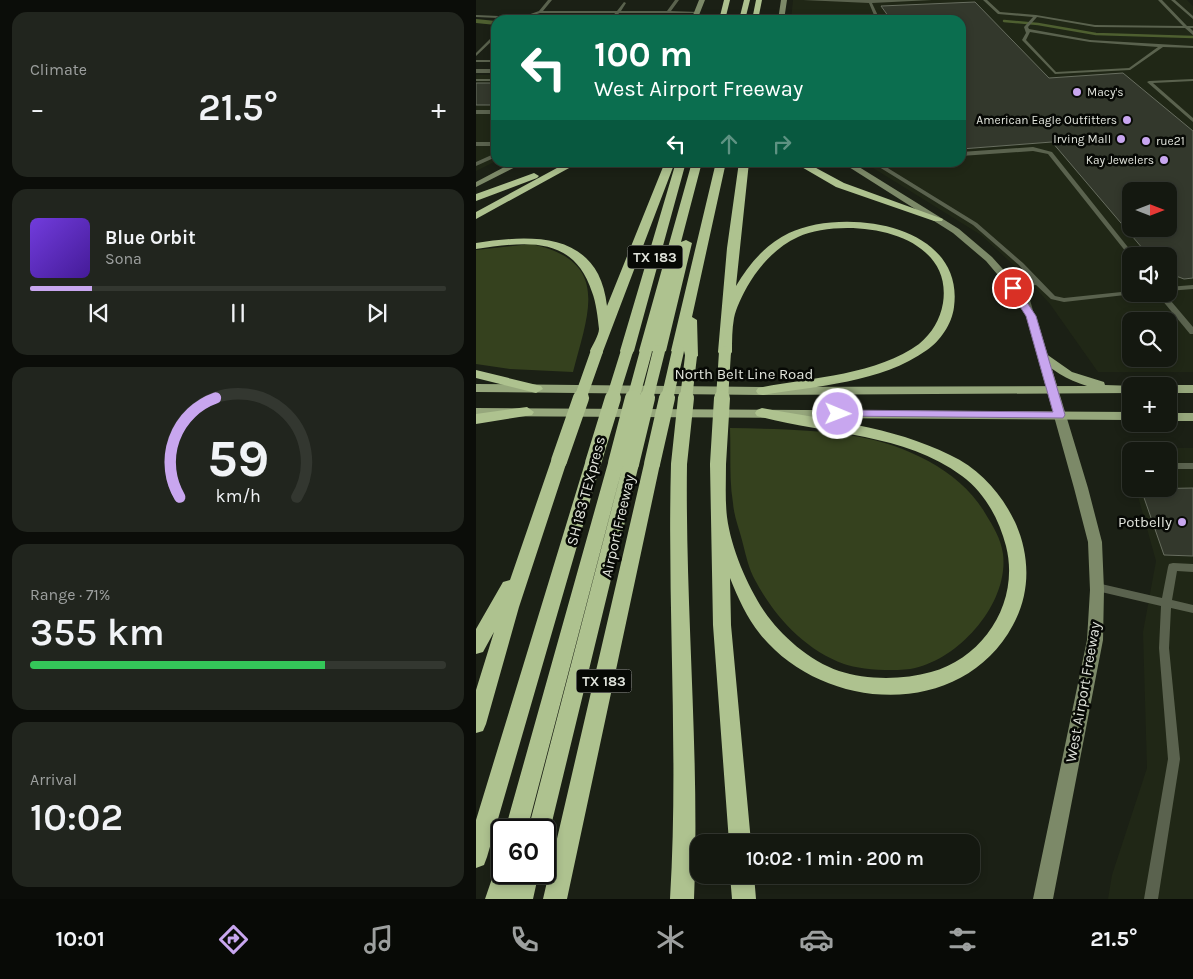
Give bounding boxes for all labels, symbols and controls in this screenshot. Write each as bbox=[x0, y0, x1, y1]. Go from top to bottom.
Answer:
text: 100 m bbox=[594, 34, 693, 75]
icon: left bbox=[511, 35, 576, 100]
text: Climate bbox=[30, 60, 87, 79]
text: West Airport Freeway bbox=[594, 76, 803, 102]
text: 21.5° bbox=[198, 85, 278, 130]
place label: Macy's bbox=[1087, 85, 1123, 99]
marker: Macy's bbox=[1071, 86, 1083, 98]
text: − bbox=[30, 92, 45, 125]
text: + bbox=[431, 92, 446, 125]
place label: American Eagle Outfitters bbox=[976, 113, 1117, 127]
marker: American Eagle Outfitters bbox=[1121, 114, 1133, 126]
icon: left bbox=[662, 130, 690, 158]
icon: ahead bbox=[715, 130, 743, 158]
icon: right bbox=[768, 130, 796, 158]
place label: Irving Mall bbox=[1053, 132, 1111, 146]
marker: Irving Mall bbox=[1115, 133, 1127, 145]
place label: rue21 bbox=[1156, 134, 1185, 148]
marker: rue21 bbox=[1140, 135, 1152, 147]
place label: Kay Jewelers bbox=[1086, 153, 1154, 167]
marker: Kay Jewelers bbox=[1158, 154, 1170, 166]
north arrow bbox=[1122, 182, 1177, 238]
map controls bbox=[1122, 182, 1177, 497]
text: Blue Orbit bbox=[105, 227, 196, 249]
road number: TX 183 bbox=[628, 246, 682, 268]
button: sound bbox=[1122, 247, 1177, 302]
text: Sona bbox=[105, 249, 142, 268]
pin bbox=[992, 267, 1034, 309]
icon: arrive bbox=[999, 274, 1027, 302]
icon: previous bbox=[85, 299, 113, 327]
icon: pause bbox=[224, 299, 252, 327]
icon: next bbox=[363, 299, 391, 327]
button: search bbox=[1122, 312, 1177, 367]
street label: North Belt Line Road bbox=[675, 365, 813, 383]
button: + bbox=[1122, 377, 1177, 432]
position arrow bbox=[811, 387, 863, 439]
text: 59 bbox=[207, 428, 269, 489]
street label: SH 183 TEXpress bbox=[563, 434, 609, 548]
button: − bbox=[1122, 442, 1177, 497]
street label: Airport Freeway bbox=[597, 473, 639, 579]
text: km/h bbox=[215, 486, 261, 507]
place label: Potbelly bbox=[1118, 513, 1172, 531]
marker: Potbelly bbox=[1176, 516, 1188, 528]
text: Range · 71% bbox=[30, 585, 110, 604]
text: 355 km bbox=[30, 610, 165, 655]
street label: West Airport Freeway bbox=[1062, 620, 1104, 764]
road number: TX 183 bbox=[576, 669, 632, 692]
text: Arrival bbox=[30, 770, 77, 789]
text: 10:02 bbox=[30, 795, 123, 840]
speed limit sign: 60 bbox=[491, 819, 556, 884]
text: 10:02 · 1 min · 200 m bbox=[746, 848, 924, 870]
icon: directions bbox=[216, 922, 251, 957]
icon: music bbox=[361, 922, 396, 957]
icon: phone bbox=[507, 922, 542, 957]
icon: climate bbox=[653, 922, 688, 957]
icon: car bbox=[799, 922, 834, 957]
icon: filters bbox=[945, 922, 980, 957]
text: 10:01 bbox=[55, 926, 105, 952]
text: 21.5° bbox=[1090, 926, 1138, 952]

